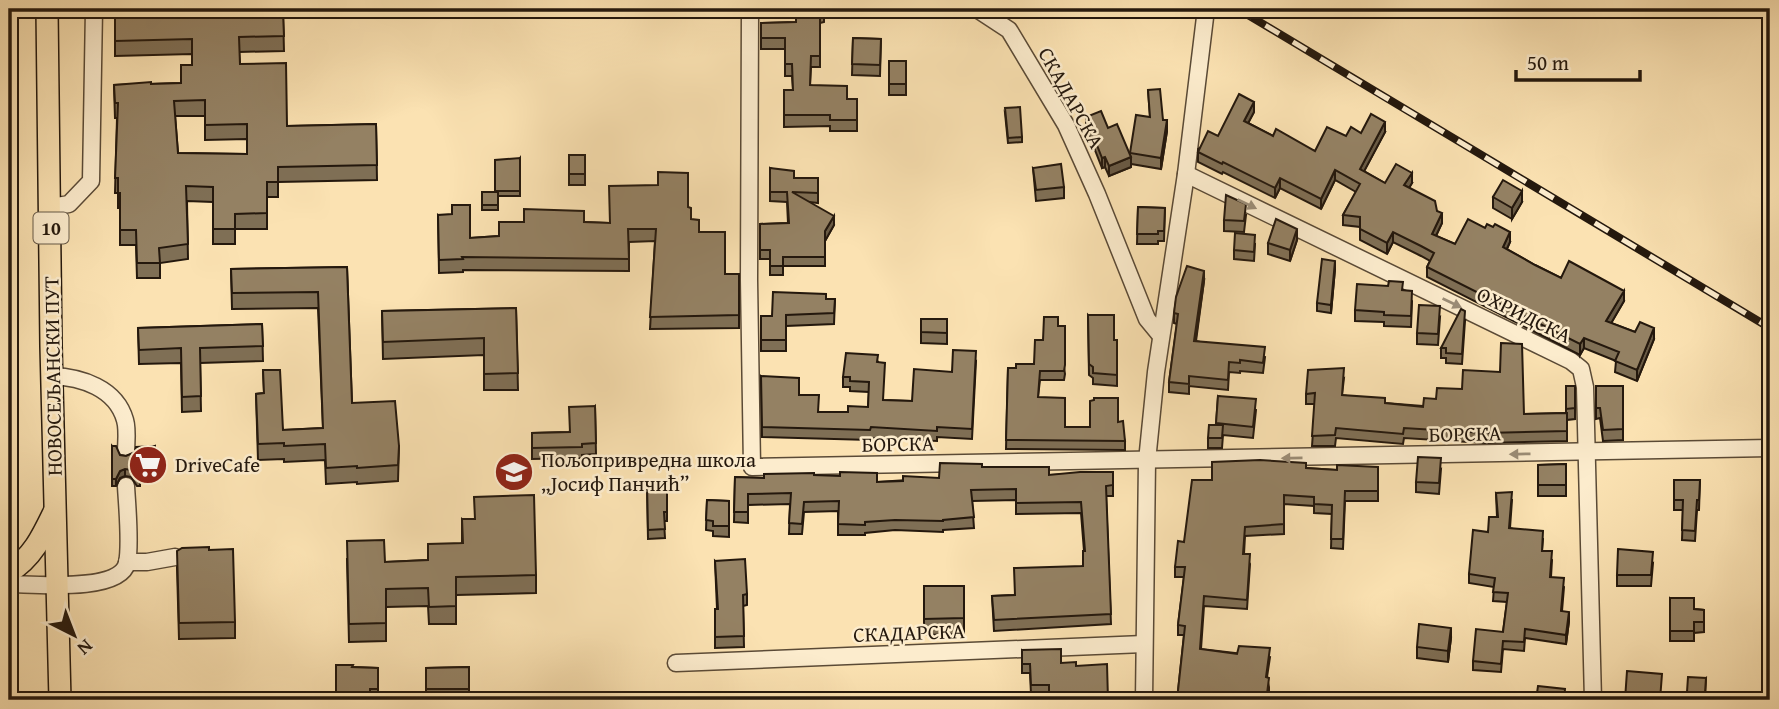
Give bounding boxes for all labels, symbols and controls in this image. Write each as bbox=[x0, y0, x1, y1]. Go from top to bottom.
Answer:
scale bar bbox=[1516, 38, 1641, 82]
street label: СКАДАРСКА bbox=[1031, 41, 1112, 154]
text: 50 m bbox=[1527, 47, 1569, 78]
one-way arrow bbox=[1237, 198, 1257, 209]
road number: 10 bbox=[34, 212, 68, 244]
street label: НОВОСЕЉАНСКИ ПУТ bbox=[35, 276, 70, 476]
street label: ОХРИДСКА bbox=[1472, 278, 1577, 351]
one-way arrow bbox=[1442, 297, 1462, 309]
street label: БОРСКА bbox=[1428, 417, 1502, 450]
street label: БОРСКА bbox=[861, 427, 935, 460]
supermarket icon: DriveCafe bbox=[127, 444, 169, 486]
place label: Пољопривредна школа „Јосиф Панчић” bbox=[541, 444, 756, 499]
one-way arrow bbox=[1509, 448, 1531, 460]
place label: DriveCafe bbox=[175, 449, 260, 480]
school or university icon: Пољопривредна школа „Јосиф Панчић” bbox=[493, 451, 535, 493]
one-way arrow bbox=[1281, 452, 1303, 464]
north arrow bbox=[38, 600, 108, 670]
street label: СКАДАРСКА bbox=[853, 615, 966, 650]
text: N bbox=[71, 633, 99, 662]

